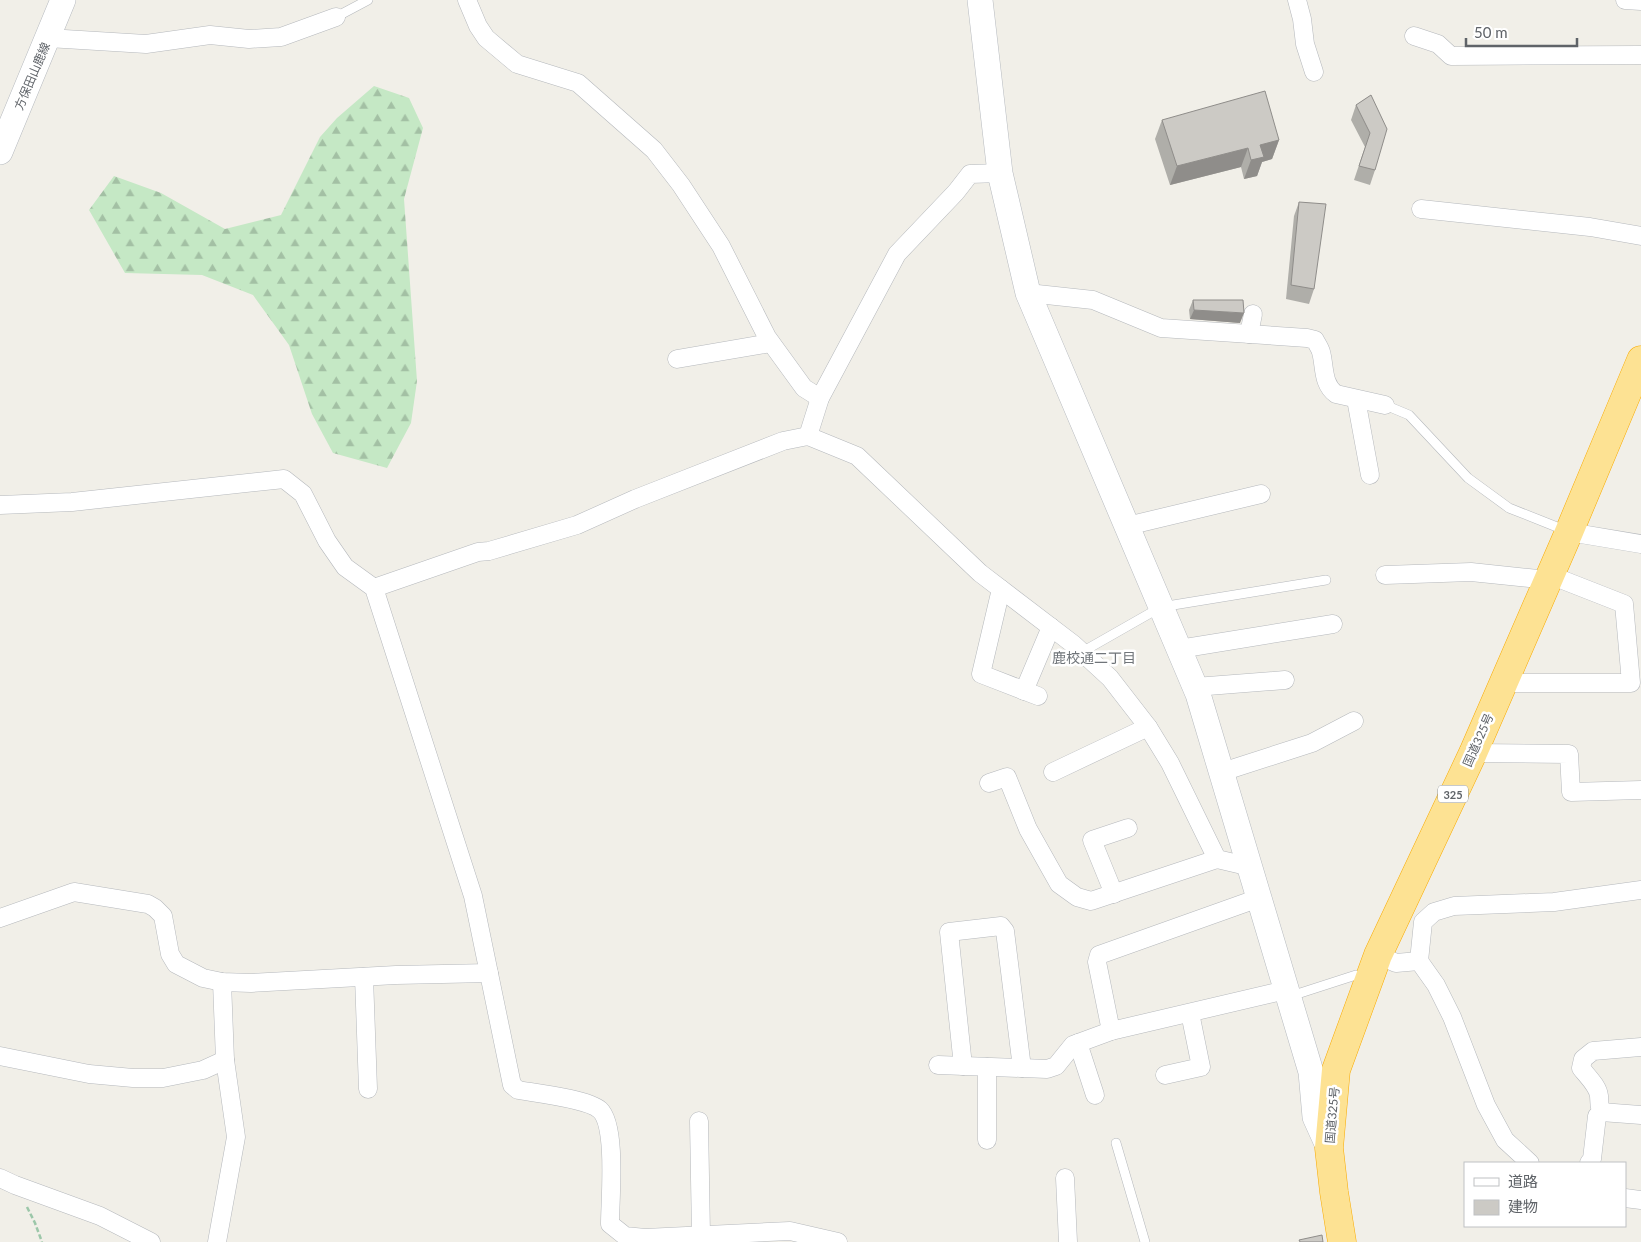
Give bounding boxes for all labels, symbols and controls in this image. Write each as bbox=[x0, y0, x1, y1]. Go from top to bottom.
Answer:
scale bar bbox=[1466, 15, 1577, 47]
text: 50 m bbox=[1474, 23, 1508, 41]
street label: 方保田山鹿線 bbox=[11, 40, 53, 112]
district label: 鹿校通二丁目 bbox=[1052, 649, 1136, 666]
street label: 国道325号 bbox=[1460, 711, 1496, 769]
road number: 325 bbox=[1438, 786, 1468, 802]
street label: 国道325号 bbox=[1322, 1086, 1342, 1144]
legend bbox=[1464, 1162, 1626, 1227]
text: 道路 bbox=[1508, 1172, 1538, 1190]
text: 建物 bbox=[1508, 1197, 1538, 1215]

